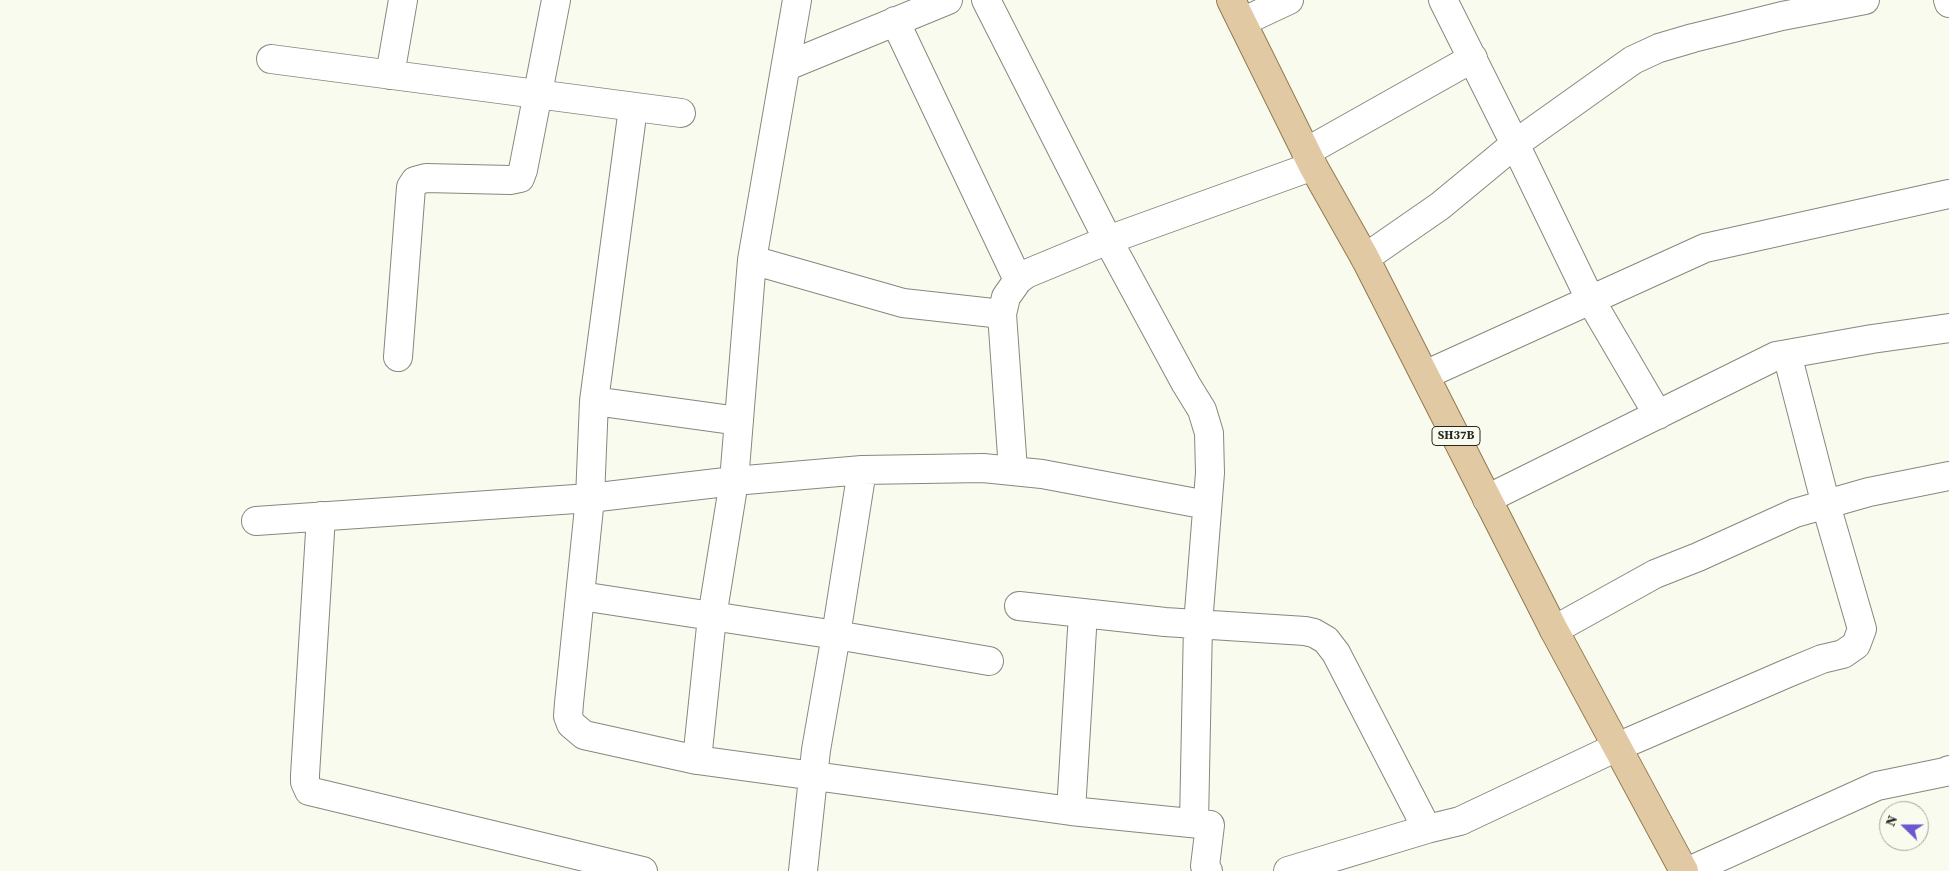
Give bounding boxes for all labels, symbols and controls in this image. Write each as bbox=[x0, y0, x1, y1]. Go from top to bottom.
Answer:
road number: SH37B bbox=[1432, 426, 1480, 446]
north arrow bbox=[1879, 801, 1929, 851]
text: N bbox=[1880, 812, 1902, 829]

